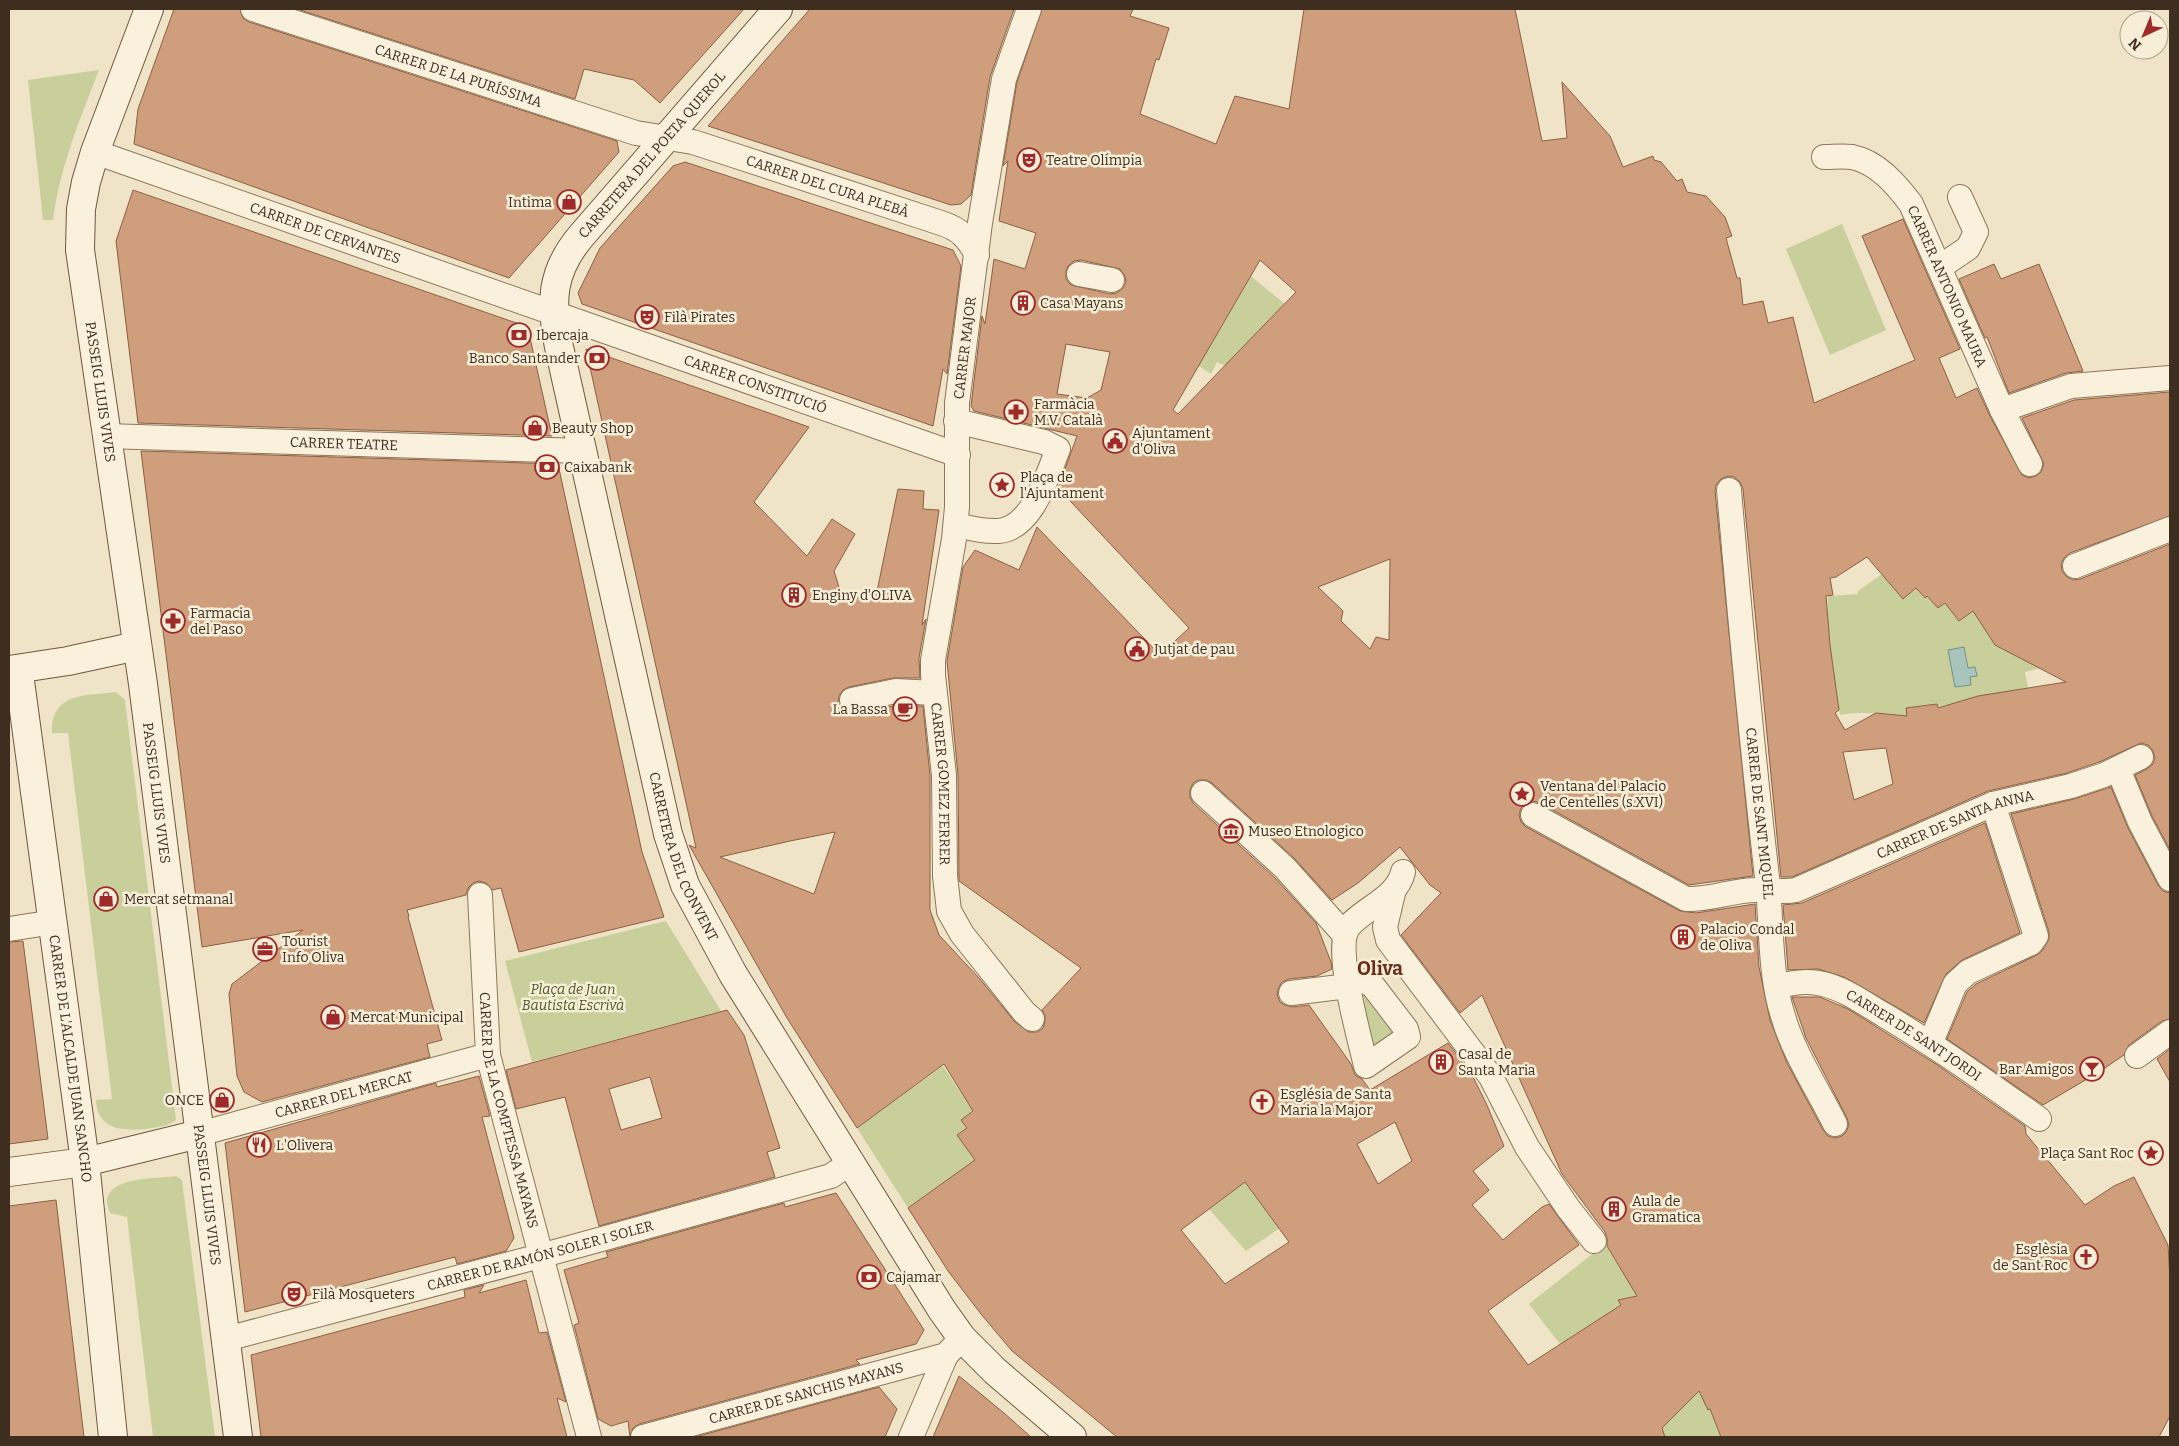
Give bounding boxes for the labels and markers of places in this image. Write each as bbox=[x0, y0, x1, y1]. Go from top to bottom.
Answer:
theatre icon: Teatre Olímpia bbox=[1016, 147, 1042, 173]
place label: Teatre Olímpia bbox=[1046, 152, 1142, 169]
shop icon: Intima bbox=[556, 189, 582, 215]
place label: Intima bbox=[508, 194, 552, 211]
building icon: Casa Mayans bbox=[1010, 290, 1036, 316]
place label: Casa Mayans bbox=[1040, 295, 1123, 312]
theatre icon: Filà Pirates bbox=[634, 304, 660, 330]
place label: Filà Pirates bbox=[664, 309, 735, 326]
bank icon: Ibercaja bbox=[506, 322, 532, 348]
place label: Ibercaja bbox=[536, 327, 589, 344]
bank icon: Banco Santander bbox=[584, 345, 610, 371]
place label: Banco Santander bbox=[469, 350, 580, 367]
place label: Farmàcia M.V. Català bbox=[1034, 396, 1103, 429]
pharmacy icon: Farmàcia M.V. Català bbox=[1003, 399, 1029, 425]
shop icon: Beauty Shop bbox=[522, 415, 548, 441]
place label: Beauty Shop bbox=[552, 420, 634, 437]
place label: Ajuntament d'Oliva bbox=[1132, 425, 1211, 458]
public building icon: Ajuntament d'Oliva bbox=[1102, 428, 1128, 454]
bank icon: Caixabank bbox=[534, 454, 560, 480]
place label: Caixabank bbox=[564, 459, 632, 476]
place label: Plaça de l'Ajuntament bbox=[1020, 469, 1104, 502]
place icon: Plaça de l'Ajuntament bbox=[989, 472, 1015, 498]
building icon: Enginy d'OLIVA bbox=[781, 582, 807, 608]
place label: Enginy d'OLIVA bbox=[812, 587, 912, 604]
place label: Farmacia del Paso bbox=[190, 605, 251, 638]
pharmacy icon: Farmacia del Paso bbox=[160, 608, 186, 634]
public building icon: Jutjat de pau bbox=[1124, 636, 1150, 662]
place label: Jutjat de pau bbox=[1153, 641, 1235, 658]
cafe icon: La Bassa bbox=[892, 696, 918, 722]
place label: La Bassa bbox=[833, 701, 888, 718]
place label: Ventana del Palacio de Centelles (s.XVI) bbox=[1540, 778, 1666, 811]
place icon: Ventana del Palacio de Centelles (s.XVI) bbox=[1509, 781, 1535, 807]
museum icon: Museo Etnologico bbox=[1218, 818, 1244, 844]
place label: Museo Etnologico bbox=[1248, 823, 1364, 840]
shop icon: Mercat setmanal bbox=[93, 886, 119, 912]
place label: Mercat setmanal bbox=[124, 891, 233, 908]
place label: Palacio Condal de Oliva bbox=[1700, 921, 1795, 954]
building icon: Palacio Condal de Oliva bbox=[1670, 924, 1696, 950]
place label: Tourist Info Oliva bbox=[282, 933, 345, 966]
office icon: Tourist Info Oliva bbox=[252, 936, 278, 962]
shop icon: Mercat Municipal bbox=[320, 1004, 346, 1030]
place label: Mercat Municipal bbox=[350, 1009, 464, 1026]
place label: Casal de Santa Maria bbox=[1458, 1046, 1536, 1079]
building icon: Casal de Santa Maria bbox=[1428, 1049, 1454, 1075]
bar icon: Bar Amigos bbox=[2079, 1056, 2105, 1082]
place label: Bar Amigos bbox=[1999, 1061, 2074, 1078]
place label: Església de Santa Maria la Major bbox=[1280, 1086, 1392, 1119]
shop icon: ONCE bbox=[209, 1087, 235, 1113]
church icon: Església de Santa Maria la Major bbox=[1249, 1089, 1275, 1115]
place label: ONCE bbox=[165, 1092, 204, 1109]
restaurant icon: L'Olivera bbox=[246, 1132, 272, 1158]
place label: L'Olivera bbox=[276, 1137, 333, 1154]
place icon: Plaça Sant Roc bbox=[2138, 1140, 2164, 1166]
place label: Plaça Sant Roc bbox=[2040, 1145, 2134, 1162]
place label: Aula de Gramatica bbox=[1632, 1193, 1701, 1226]
building icon: Aula de Gramatica bbox=[1601, 1196, 1627, 1222]
place label: Esglèsia de Sant Roc bbox=[1993, 1241, 2068, 1274]
church icon: Esglèsia de Sant Roc bbox=[2073, 1244, 2099, 1270]
bank icon: Cajamar bbox=[856, 1264, 882, 1290]
place label: Cajamar bbox=[886, 1269, 941, 1286]
theatre icon: Filà Mosqueters bbox=[281, 1281, 307, 1307]
place label: Filà Mosqueters bbox=[312, 1286, 415, 1303]

